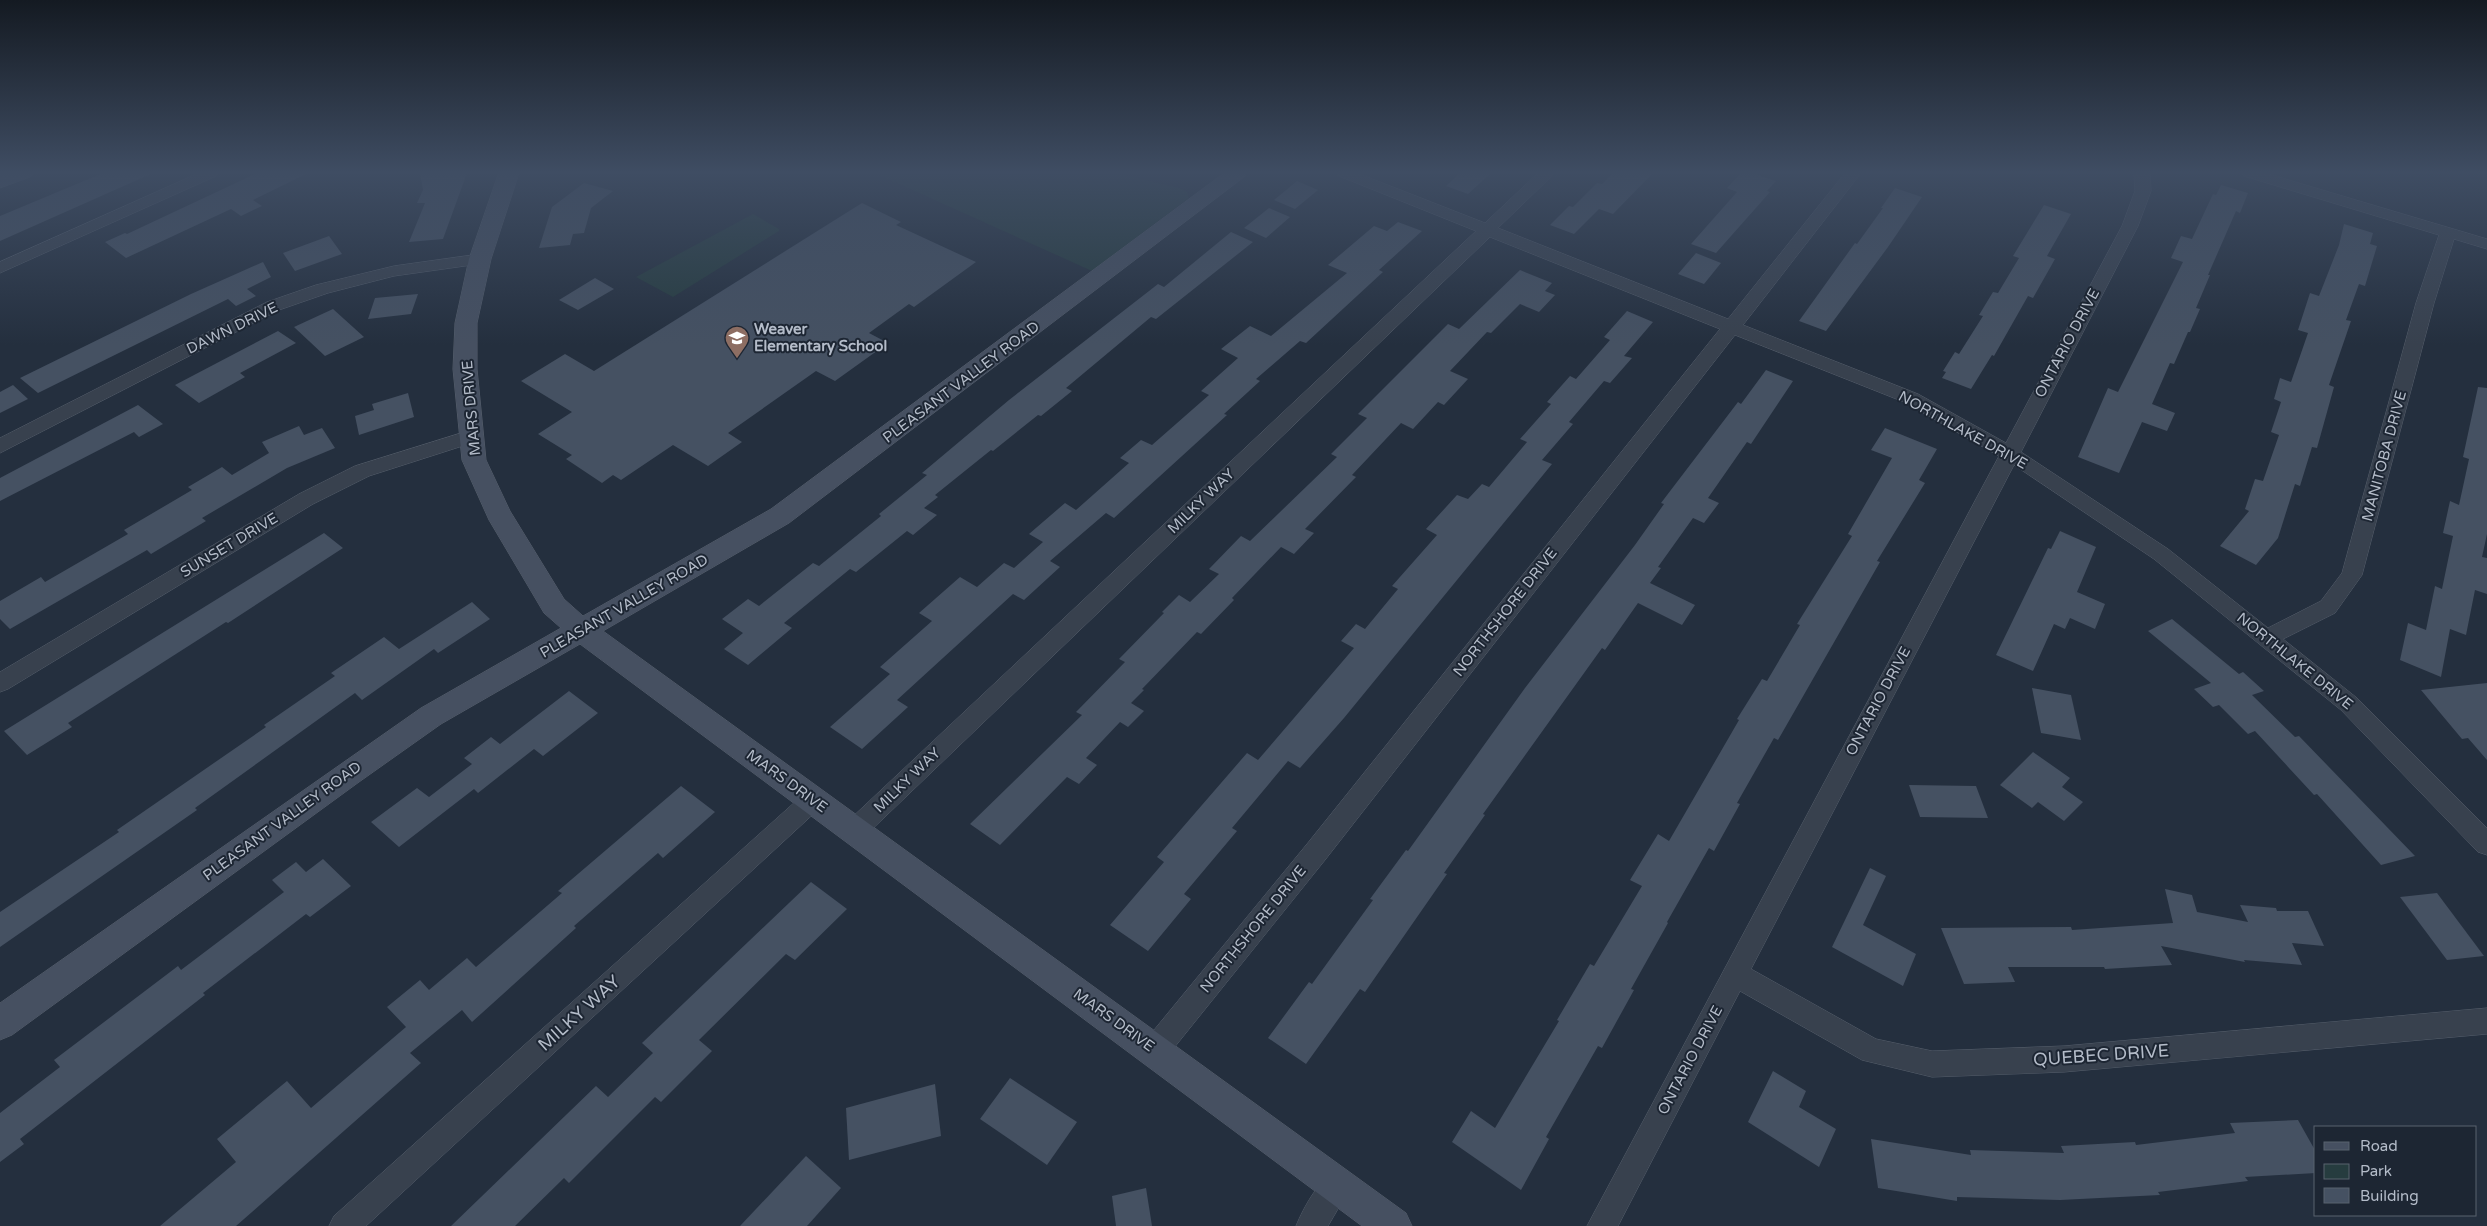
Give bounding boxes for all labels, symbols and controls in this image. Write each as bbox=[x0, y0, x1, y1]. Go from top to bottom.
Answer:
street label: ONTARIO DRIVE bbox=[2031, 285, 2103, 401]
street label: DAWN DRIVE bbox=[183, 298, 281, 358]
street label: PLEASANT VALLEY ROAD bbox=[879, 317, 1043, 447]
place label: Weaver Elementary School bbox=[754, 320, 887, 356]
school or university icon: Weaver Elementary School bbox=[724, 325, 750, 359]
street label: MARS DRIVE bbox=[458, 360, 484, 456]
street label: NORTHLAKE DRIVE bbox=[1895, 387, 2031, 473]
street label: MANITOBA DRIVE bbox=[2358, 389, 2410, 523]
street label: MILKY WAY bbox=[1164, 464, 1238, 537]
street label: SUNSET DRIVE bbox=[177, 509, 281, 581]
street label: NORTHSHORE DRIVE bbox=[1449, 544, 1561, 680]
street label: PLEASANT VALLEY ROAD bbox=[537, 550, 711, 662]
street label: NORTHLAKE DRIVE bbox=[2233, 608, 2357, 714]
street label: ONTARIO DRIVE bbox=[1842, 643, 1914, 759]
street label: MILKY WAY bbox=[870, 743, 944, 816]
street label: MARS DRIVE bbox=[743, 746, 831, 816]
street label: PLEASANT VALLEY ROAD bbox=[199, 757, 365, 885]
street label: NORTHSHORE DRIVE bbox=[1196, 862, 1310, 996]
street label: MILKY WAY bbox=[533, 970, 625, 1056]
street label: MARS DRIVE bbox=[1070, 985, 1158, 1055]
street label: ONTARIO DRIVE bbox=[1654, 1002, 1726, 1118]
street label: QUEBEC DRIVE bbox=[2032, 1039, 2170, 1071]
legend bbox=[2314, 1126, 2477, 1216]
text: Road bbox=[2360, 1137, 2398, 1155]
text: Park bbox=[2360, 1162, 2392, 1180]
text: Building bbox=[2360, 1187, 2419, 1205]

